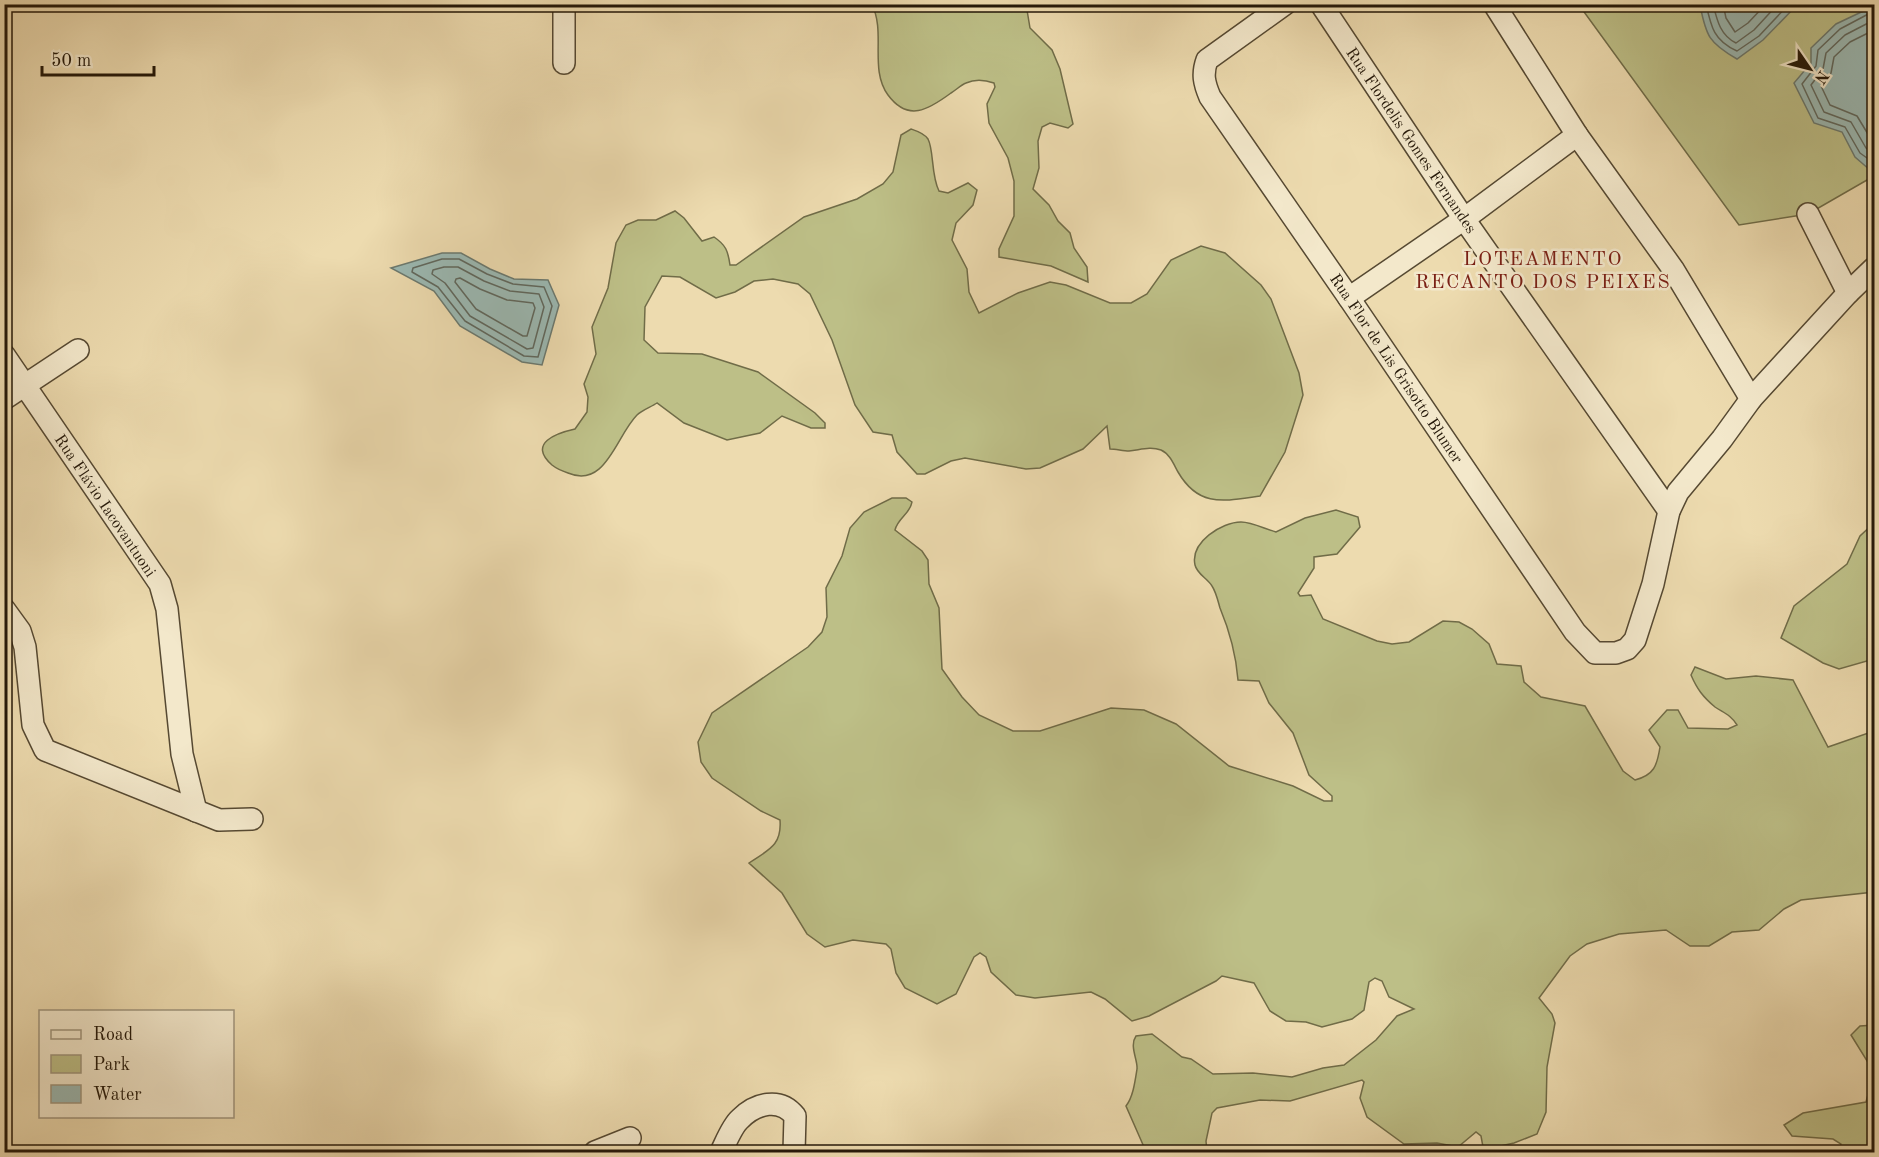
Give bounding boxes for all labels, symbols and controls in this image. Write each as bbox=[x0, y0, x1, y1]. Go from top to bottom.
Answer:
scale bar bbox=[42, 39, 154, 77]
north arrow bbox=[1780, 39, 1840, 99]
street label: Rua Flordelis Gomes Fernandes bbox=[1342, 45, 1479, 237]
text: 50 m bbox=[51, 52, 91, 70]
text: N bbox=[1810, 67, 1831, 87]
district label: LOTEAMENTO RECANTO DOS PEIXES bbox=[1415, 250, 1671, 293]
street label: Rua Flor de Lis Grisotto Blumer bbox=[1326, 272, 1465, 467]
street label: Rua Flávio Iacovantuoni bbox=[51, 432, 158, 580]
legend bbox=[39, 1010, 234, 1118]
text: Road bbox=[93, 1026, 133, 1044]
text: Park bbox=[93, 1056, 130, 1074]
text: Water bbox=[93, 1086, 142, 1104]

